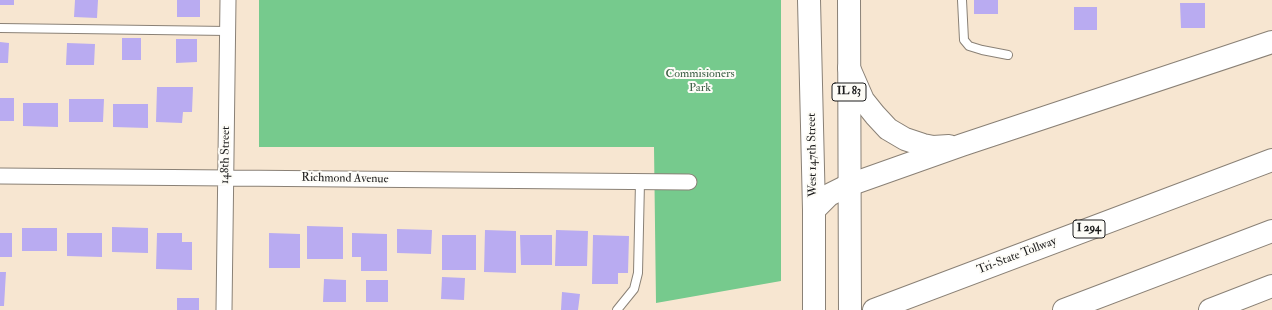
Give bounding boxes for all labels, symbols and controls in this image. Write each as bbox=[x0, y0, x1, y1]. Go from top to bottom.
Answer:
park label: Commisioners Park bbox=[665, 67, 735, 95]
road number: IL 83 bbox=[832, 83, 866, 101]
street label: West 147th Street bbox=[805, 113, 821, 197]
street label: 148th Street bbox=[218, 126, 234, 184]
street label: Richmond Avenue bbox=[301, 171, 389, 187]
road number: I 294 bbox=[1073, 220, 1105, 238]
street label: Tri-State Tollway bbox=[975, 234, 1059, 278]

